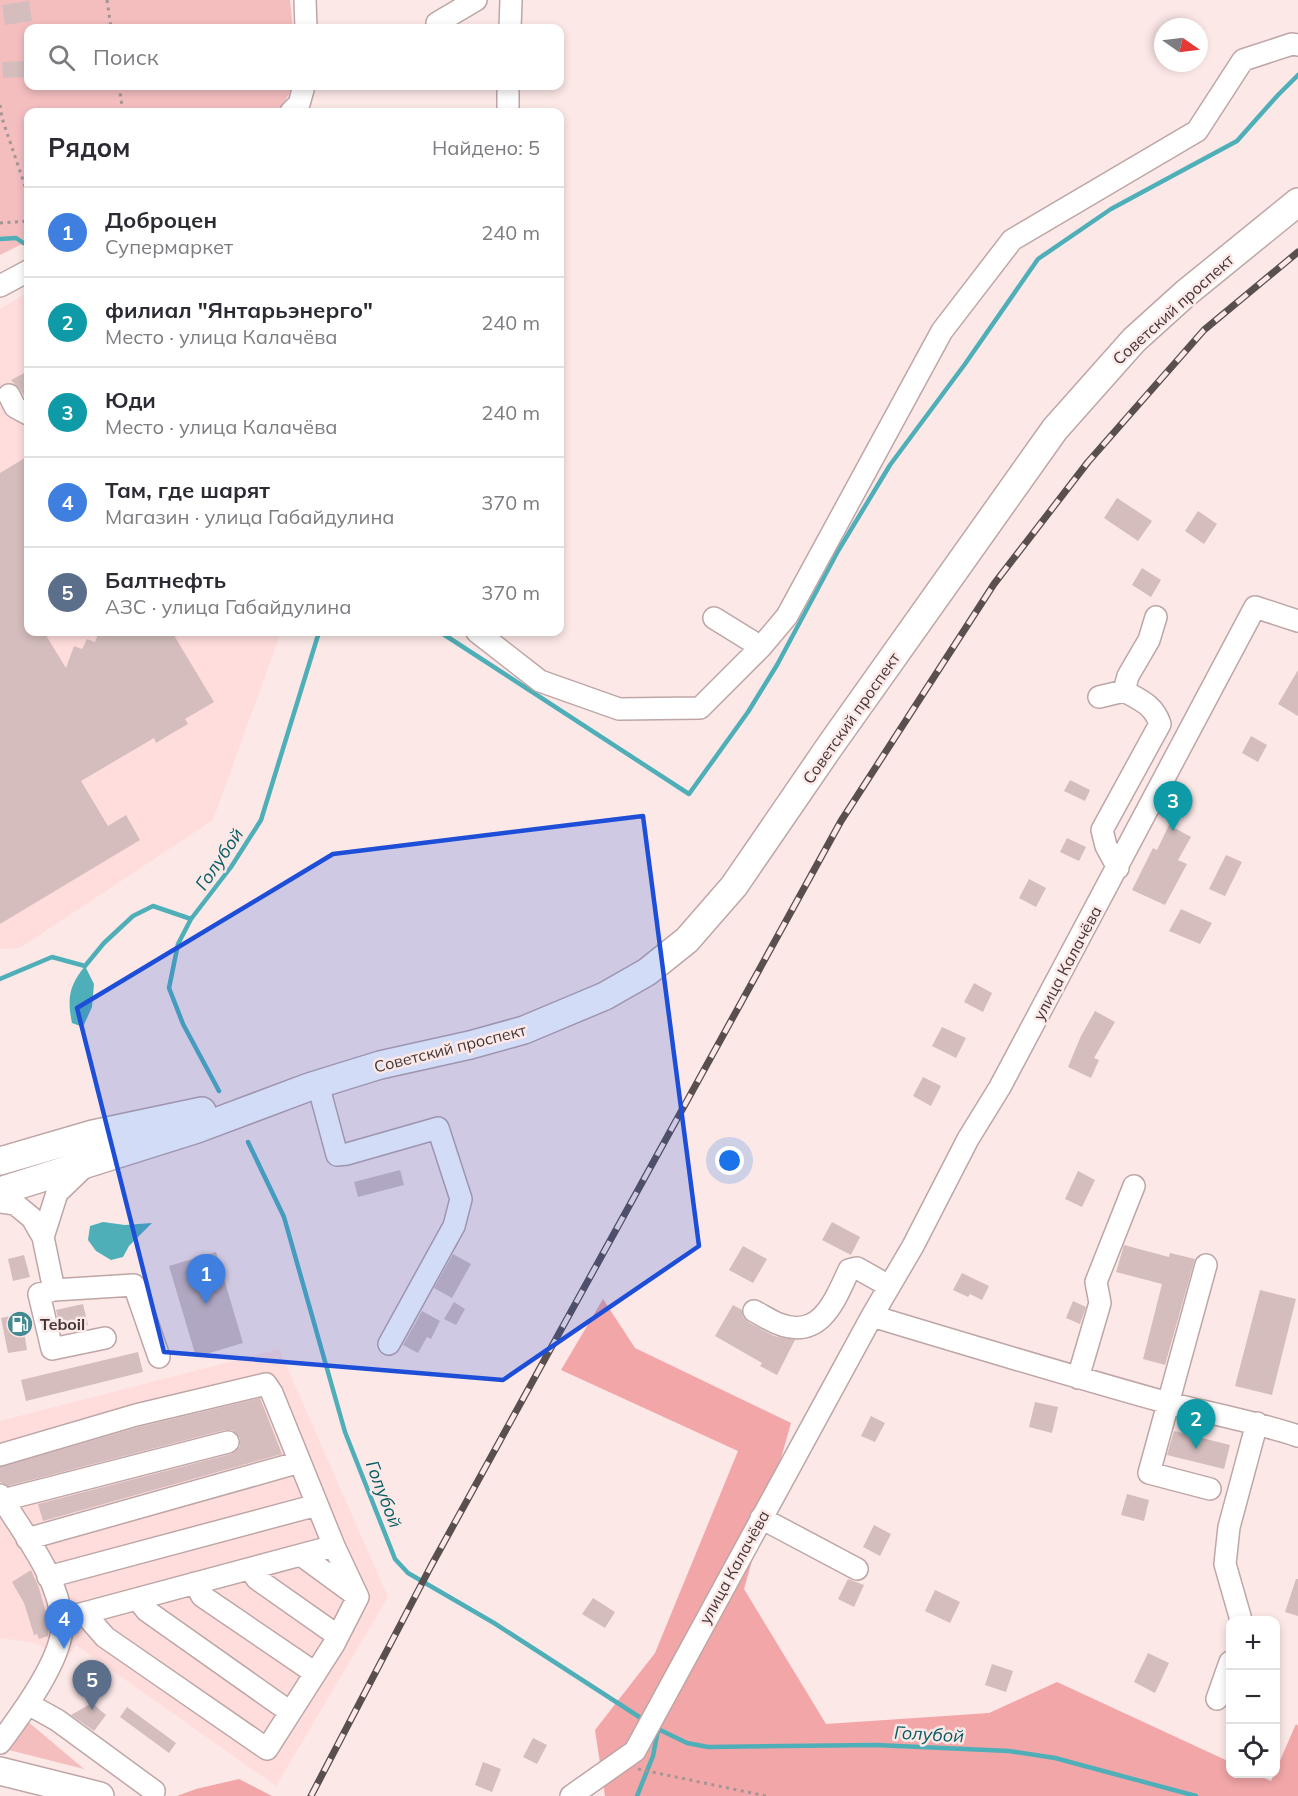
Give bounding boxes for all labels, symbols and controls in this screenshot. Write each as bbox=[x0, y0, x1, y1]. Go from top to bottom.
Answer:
north arrow bbox=[1154, 18, 1208, 72]
search box bbox=[24, 24, 564, 90]
icon: search bbox=[45, 41, 78, 74]
text: Поиск bbox=[93, 43, 159, 71]
text: Рядом bbox=[48, 131, 131, 164]
text: Найдено: 5 bbox=[432, 135, 540, 160]
text: Доброцен bbox=[105, 206, 217, 234]
text: 1 bbox=[62, 220, 74, 245]
text: 240 m bbox=[481, 220, 540, 245]
text: Супермаркет bbox=[105, 234, 233, 259]
street label: Советский проспект bbox=[1108, 249, 1238, 369]
text: филиал "Янтарьэнерго" bbox=[105, 296, 373, 324]
text: 2 bbox=[62, 310, 74, 335]
text: 240 m bbox=[481, 310, 540, 335]
text: Место · улица Калачёва bbox=[105, 324, 338, 349]
text: Юди bbox=[105, 386, 156, 414]
text: 3 bbox=[62, 400, 74, 425]
text: 240 m bbox=[481, 400, 540, 425]
text: Место · улица Калачёва bbox=[105, 414, 338, 439]
text: Там, где шарят bbox=[105, 476, 270, 504]
text: 4 bbox=[62, 490, 74, 515]
text: 370 m bbox=[481, 490, 540, 515]
text: Магазин · улица Габайдулина bbox=[105, 504, 395, 529]
text: Балтнефть bbox=[105, 566, 226, 594]
text: 5 bbox=[62, 580, 74, 605]
text: 370 m bbox=[481, 580, 540, 605]
text: АЗС · улица Габайдулина bbox=[105, 594, 352, 619]
street label: Советский проспект bbox=[798, 648, 904, 788]
pin: 3 bbox=[1154, 782, 1192, 831]
water label: Голубой bbox=[190, 824, 248, 894]
street label: улица Калачёва bbox=[1028, 902, 1106, 1024]
street label: Советский проспект bbox=[372, 1019, 529, 1077]
your location bbox=[715, 1146, 744, 1175]
pin: 1 bbox=[186, 1254, 226, 1304]
fuel station icon: Teboil bbox=[5, 1309, 35, 1339]
place label: Teboil bbox=[40, 1314, 85, 1334]
pin: 2 bbox=[1176, 1400, 1216, 1449]
water label: Голубой bbox=[361, 1457, 407, 1531]
street label: улица Калачёва bbox=[695, 1507, 773, 1627]
pin: 4 bbox=[44, 1600, 84, 1649]
map controls bbox=[1226, 1616, 1280, 1778]
button: + bbox=[1226, 1616, 1280, 1670]
pin: 5 bbox=[72, 1660, 112, 1710]
button: − bbox=[1226, 1670, 1280, 1724]
water label: Голубой bbox=[893, 1721, 965, 1747]
button: locate bbox=[1226, 1724, 1280, 1778]

